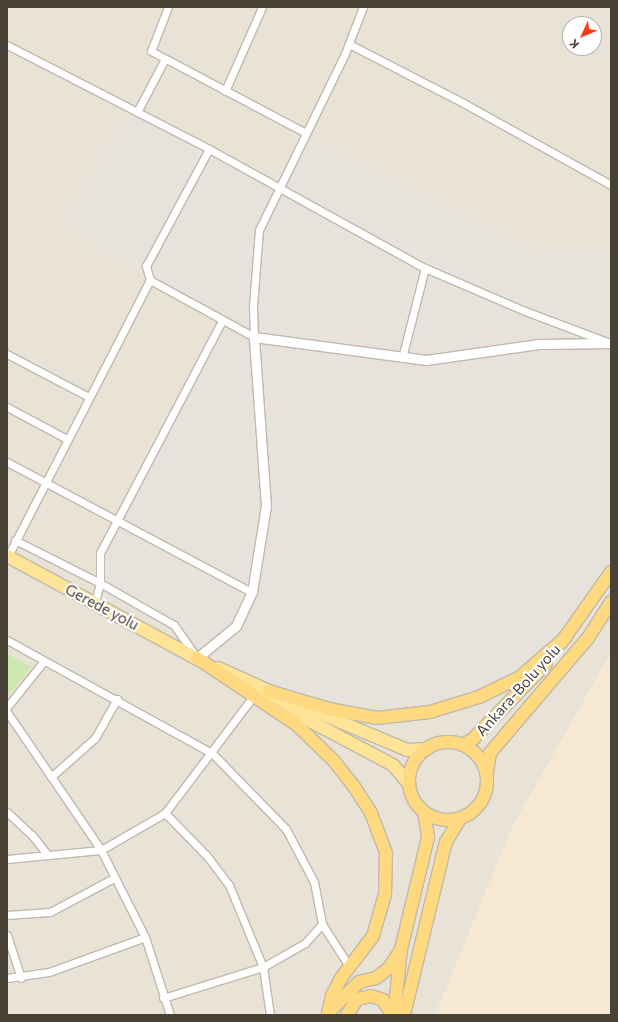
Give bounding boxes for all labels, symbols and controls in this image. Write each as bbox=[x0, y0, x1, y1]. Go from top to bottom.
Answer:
north arrow bbox=[562, 16, 602, 56]
text: K bbox=[566, 37, 581, 51]
street label: Gerede yolu bbox=[62, 580, 142, 634]
street label: Ankara-Bolu yolu bbox=[472, 640, 564, 740]

